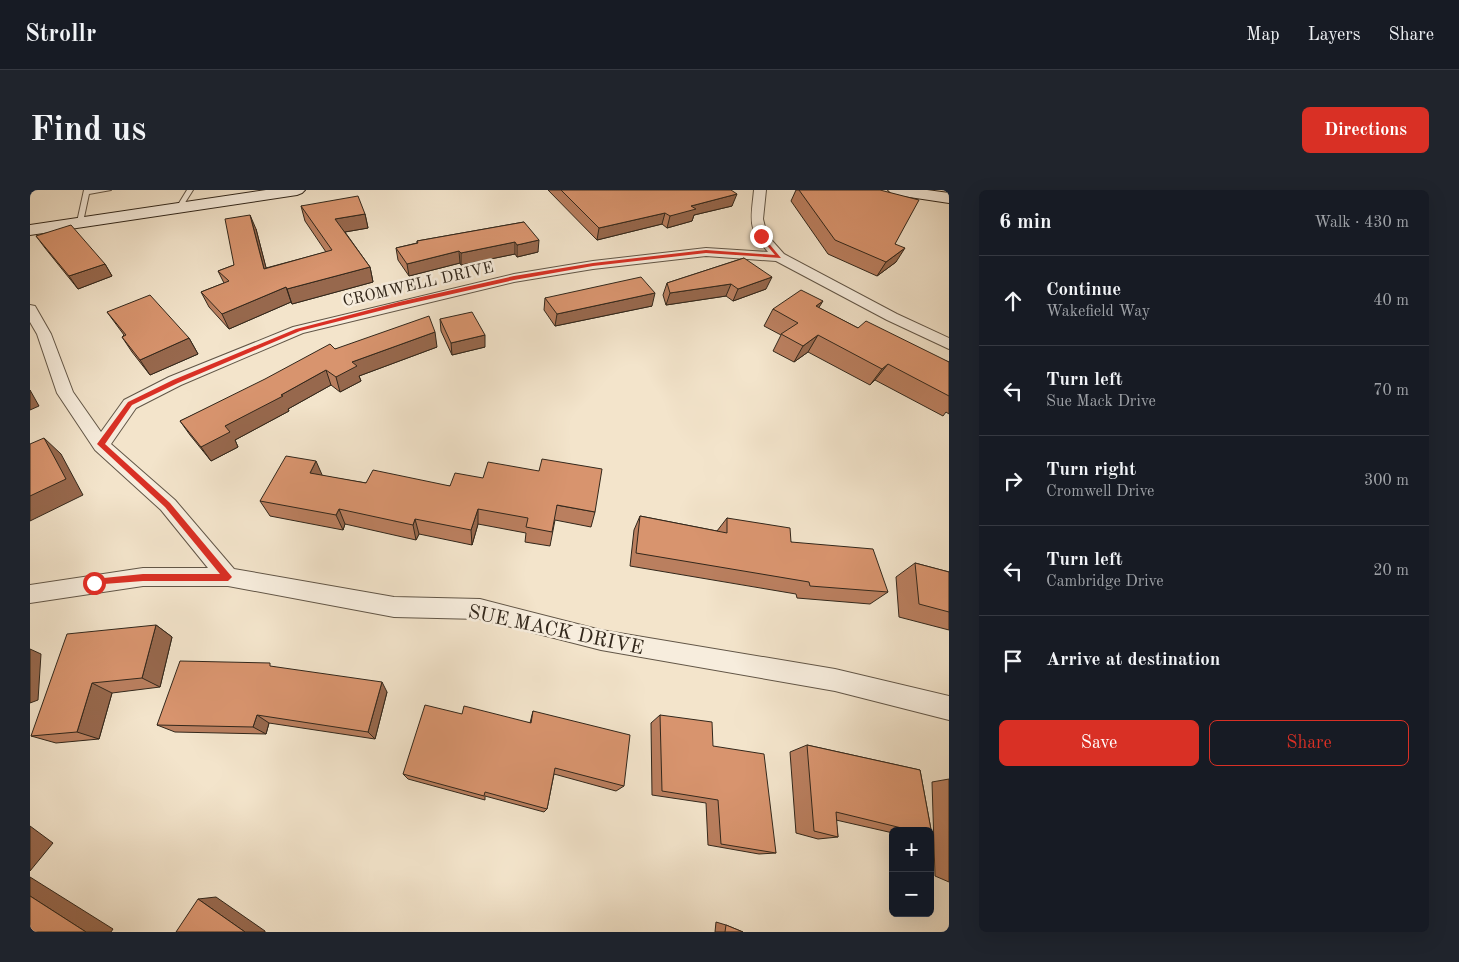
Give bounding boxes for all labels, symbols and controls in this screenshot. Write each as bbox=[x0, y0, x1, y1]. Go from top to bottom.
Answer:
text: Strollr bbox=[25, 23, 96, 47]
text: Map bbox=[1246, 26, 1280, 44]
text: Layers bbox=[1308, 26, 1360, 44]
text: Share bbox=[1388, 26, 1434, 44]
button: Directions bbox=[1302, 107, 1429, 153]
text: Find us bbox=[30, 113, 146, 148]
text: 6 min bbox=[999, 212, 1052, 233]
text: Walk · 430 m bbox=[1314, 215, 1409, 231]
route end bbox=[750, 225, 773, 248]
street label: CROMWELL DRIVE bbox=[341, 260, 496, 310]
text: Continue bbox=[1046, 281, 1121, 300]
icon: ahead bbox=[999, 287, 1027, 315]
text: 40 m bbox=[1373, 293, 1409, 309]
text: Wakefield Way bbox=[1046, 304, 1150, 320]
text: Turn left bbox=[1046, 371, 1123, 390]
icon: left bbox=[999, 377, 1027, 405]
text: 70 m bbox=[1373, 383, 1409, 399]
text: Sue Mack Drive bbox=[1046, 394, 1156, 410]
text: Turn right bbox=[1046, 461, 1136, 480]
icon: right bbox=[999, 467, 1027, 495]
text: 300 m bbox=[1364, 473, 1409, 489]
text: Cromwell Drive bbox=[1046, 484, 1154, 500]
text: Turn left bbox=[1046, 551, 1123, 570]
icon: left bbox=[999, 557, 1027, 585]
text: 20 m bbox=[1373, 563, 1409, 579]
route start bbox=[83, 572, 106, 595]
text: Cambridge Drive bbox=[1046, 574, 1164, 590]
street label: SUE MACK DRIVE bbox=[466, 603, 645, 659]
icon: arrive bbox=[999, 647, 1027, 675]
text: Arrive at destination bbox=[1046, 651, 1220, 670]
button: Save bbox=[999, 720, 1199, 766]
button: Share bbox=[1209, 720, 1409, 766]
map controls bbox=[889, 827, 934, 917]
button: + bbox=[889, 827, 934, 872]
button: − bbox=[889, 872, 934, 917]

